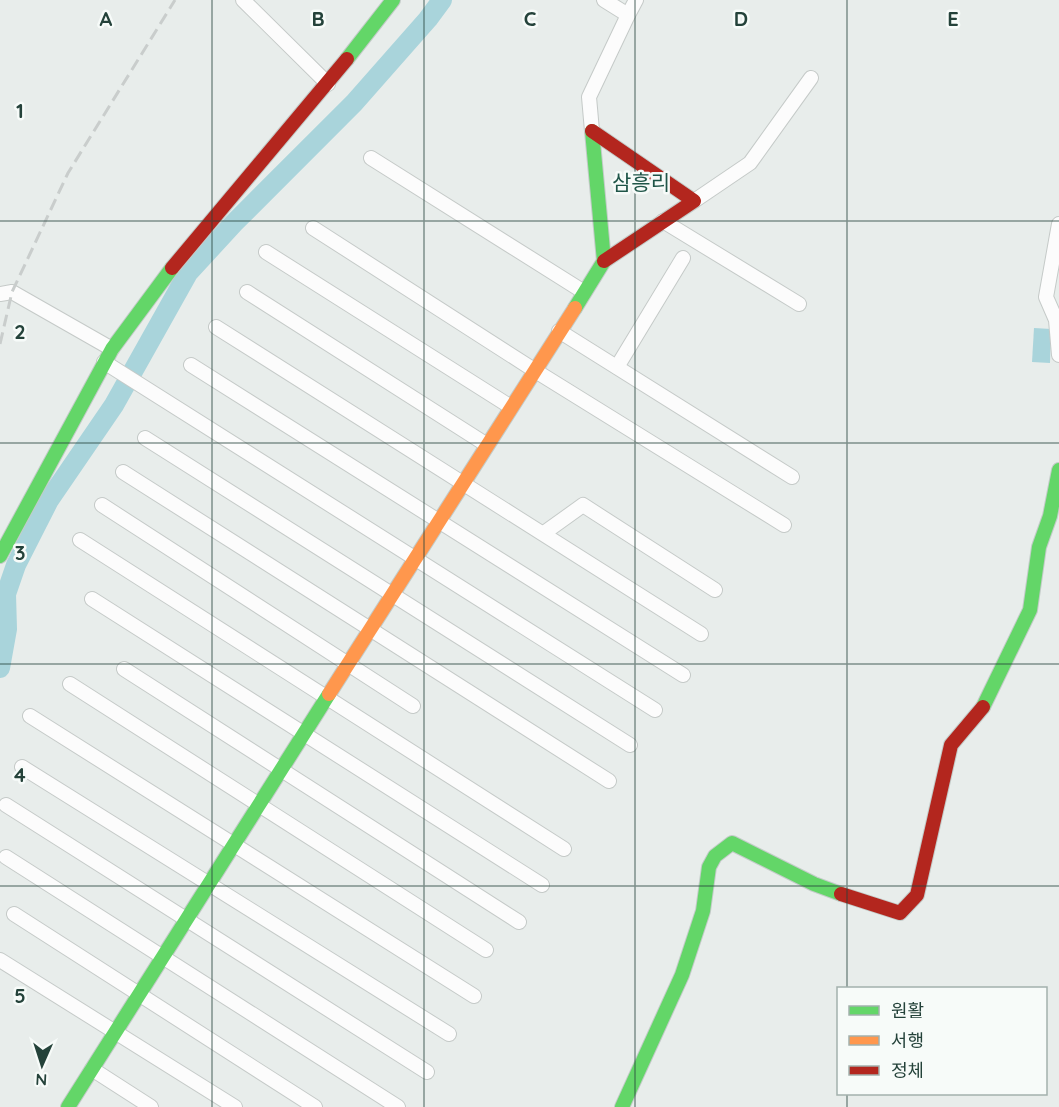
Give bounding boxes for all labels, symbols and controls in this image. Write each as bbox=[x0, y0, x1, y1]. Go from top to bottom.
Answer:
text: A bbox=[100, 6, 113, 31]
text: B bbox=[311, 6, 325, 31]
text: C bbox=[524, 6, 537, 31]
text: D bbox=[734, 6, 748, 31]
text: E bbox=[947, 6, 959, 31]
text: 1 bbox=[16, 98, 24, 123]
district label: 삼흥리 bbox=[612, 169, 670, 195]
text: 2 bbox=[14, 319, 26, 344]
text: 3 bbox=[15, 540, 25, 565]
text: 4 bbox=[14, 762, 26, 787]
text: 5 bbox=[14, 983, 26, 1008]
legend bbox=[837, 987, 1047, 1095]
text: 원활 bbox=[891, 999, 924, 1022]
text: 서행 bbox=[891, 1029, 924, 1052]
north arrow bbox=[12, 1035, 72, 1095]
text: 정체 bbox=[891, 1059, 924, 1082]
text: N bbox=[35, 1070, 48, 1090]

